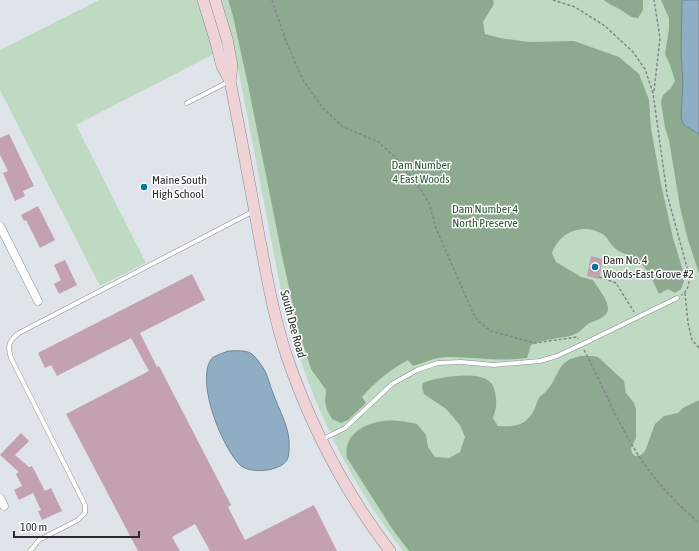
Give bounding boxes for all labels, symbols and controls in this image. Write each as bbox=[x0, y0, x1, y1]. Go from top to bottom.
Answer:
park label: Dam Number 4 East Woods bbox=[392, 158, 451, 186]
place label: Maine South High School bbox=[152, 173, 207, 201]
marker: Maine South High School bbox=[139, 182, 149, 192]
park label: Dam Number 4 North Preserve bbox=[452, 202, 518, 230]
place label: Dam No. 4 Woods-East Grove #2 bbox=[603, 253, 694, 281]
marker: Dam No. 4 Woods-East Grove #2 bbox=[590, 262, 600, 272]
street label: South Dee Road bbox=[277, 289, 309, 359]
scale bar bbox=[14, 513, 139, 539]
text: 100 m bbox=[20, 520, 47, 534]

